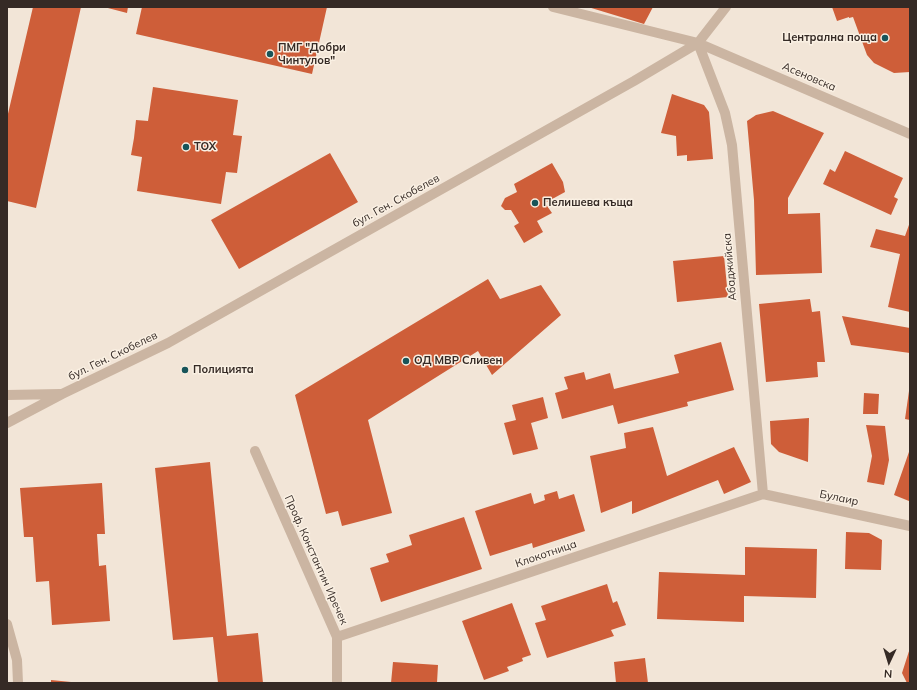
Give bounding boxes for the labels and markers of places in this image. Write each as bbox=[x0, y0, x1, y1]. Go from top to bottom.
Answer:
place label: Централна поща bbox=[782, 31, 877, 45]
marker: Централна поща bbox=[880, 33, 890, 43]
place label: ПМГ "Добри Чинтулов" bbox=[278, 41, 346, 67]
marker: ПМГ "Добри Чинтулов" bbox=[265, 49, 275, 59]
place label: ТОХ bbox=[194, 140, 216, 154]
marker: ТОХ bbox=[181, 142, 191, 152]
place label: Пелишева къща bbox=[543, 196, 633, 210]
marker: Пелишева къща bbox=[530, 198, 540, 208]
place label: ОД МВР Сливен bbox=[414, 354, 502, 368]
marker: ОД МВР Сливен bbox=[401, 356, 411, 366]
place label: Полицията bbox=[193, 363, 254, 377]
marker: Полицията bbox=[180, 365, 190, 375]

